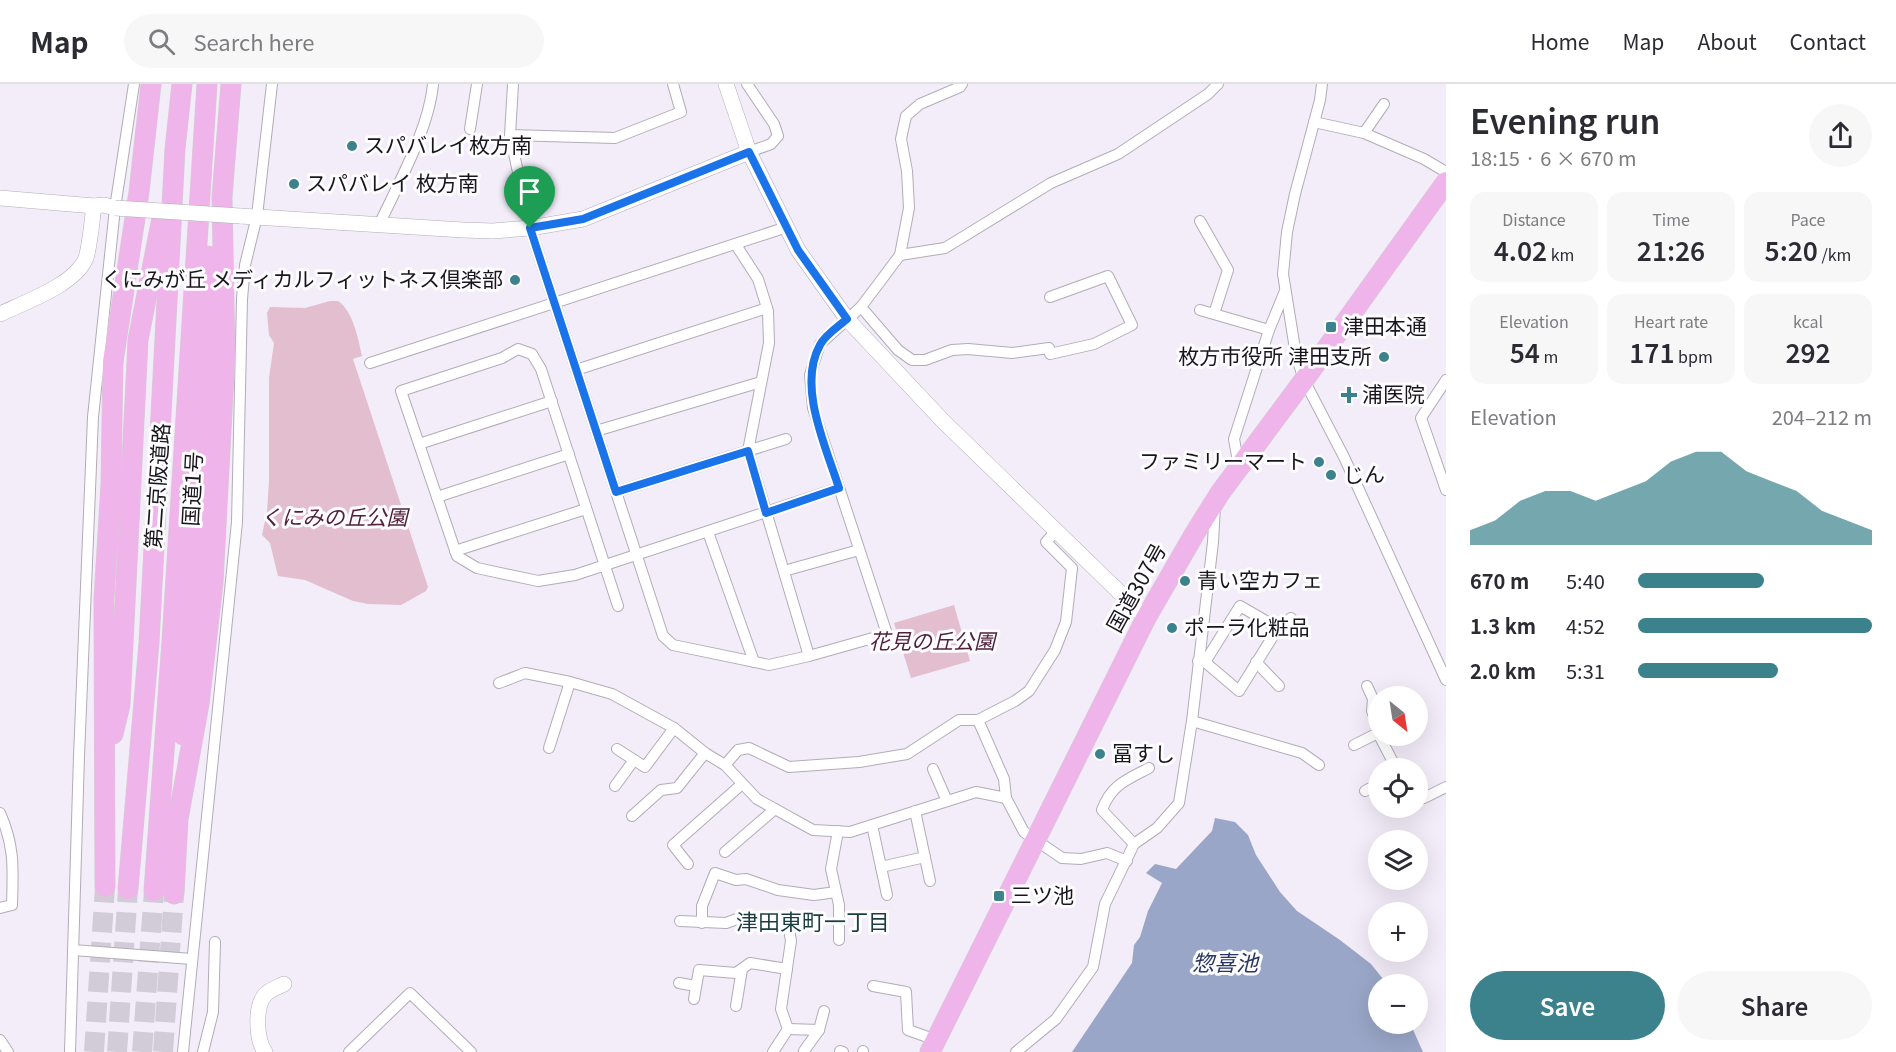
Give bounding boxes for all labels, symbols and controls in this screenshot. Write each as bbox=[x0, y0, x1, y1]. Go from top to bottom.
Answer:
search box bbox=[124, 14, 544, 68]
text: Map bbox=[30, 21, 88, 61]
icon: search bbox=[145, 25, 178, 58]
text: Search here bbox=[193, 25, 314, 57]
text: Home bbox=[1530, 26, 1590, 56]
text: Map bbox=[1623, 26, 1664, 56]
text: About bbox=[1697, 26, 1757, 56]
text: Contact bbox=[1790, 26, 1866, 56]
text: Evening run bbox=[1470, 96, 1660, 144]
button: share bbox=[1809, 104, 1872, 167]
place label: スパバレイ枚方南 bbox=[364, 129, 532, 159]
marker: スパバレイ枚方南 bbox=[345, 139, 359, 153]
text: 18:15 · 6 × 670 m bbox=[1470, 143, 1637, 172]
pin bbox=[504, 166, 555, 228]
place label: スパバレイ 枚方南 bbox=[306, 167, 479, 197]
icon: arrive bbox=[513, 175, 546, 208]
marker: スパバレイ 枚方南 bbox=[287, 177, 301, 191]
text: Distance bbox=[1502, 207, 1566, 231]
text: Time bbox=[1652, 207, 1690, 231]
text: Pace bbox=[1791, 207, 1825, 231]
text: 4.02 bbox=[1494, 231, 1547, 268]
text: 21:26 bbox=[1637, 231, 1705, 268]
text: 5:20 bbox=[1765, 231, 1818, 268]
text: km bbox=[1547, 242, 1574, 266]
text: /km bbox=[1818, 242, 1851, 266]
place label: くにみが丘 メディカルフィットネス倶楽部 bbox=[101, 263, 503, 293]
marker: くにみが丘 メディカルフィットネス倶楽部 bbox=[508, 273, 522, 287]
text: Elevation bbox=[1499, 309, 1569, 333]
text: Heart rate bbox=[1634, 309, 1708, 333]
text: kcal bbox=[1793, 309, 1823, 333]
place label: 津田本通 bbox=[1343, 310, 1427, 340]
marker: 津田本通 bbox=[1324, 320, 1338, 334]
text: 54 bbox=[1510, 333, 1540, 370]
text: 171 bbox=[1629, 333, 1675, 370]
text: 292 bbox=[1785, 333, 1831, 370]
place label: 枚方市役所 津田支所 bbox=[1178, 340, 1372, 370]
text: m bbox=[1540, 344, 1558, 368]
text: bpm bbox=[1675, 344, 1713, 368]
marker: 枚方市役所 津田支所 bbox=[1377, 350, 1391, 364]
place label: 浦医院 bbox=[1362, 378, 1425, 408]
marker: 浦医院 bbox=[1340, 386, 1358, 404]
text: Elevation bbox=[1470, 402, 1557, 431]
text: 204–212 m bbox=[1772, 402, 1872, 431]
street label: 第二京阪道路 bbox=[137, 422, 175, 550]
place label: ファミリーマート bbox=[1139, 445, 1307, 475]
street label: 国道1号 bbox=[174, 451, 208, 527]
marker: ファミリーマート bbox=[1312, 455, 1326, 469]
place label: じん bbox=[1343, 458, 1385, 488]
marker: じん bbox=[1324, 468, 1338, 482]
park label: くにみの丘公園 bbox=[261, 501, 410, 531]
street label: 国道307号 bbox=[1098, 537, 1172, 637]
place label: 青い空カフェ bbox=[1197, 564, 1323, 594]
text: 670 m bbox=[1470, 566, 1529, 595]
text: 5:40 bbox=[1566, 566, 1605, 595]
marker: 青い空カフェ bbox=[1178, 574, 1192, 588]
place label: ポーラ化粧品 bbox=[1184, 611, 1310, 641]
text: 1.3 km bbox=[1470, 611, 1536, 640]
text: 4:52 bbox=[1566, 611, 1605, 640]
marker: ポーラ化粧品 bbox=[1165, 621, 1179, 635]
park label: 花見の丘公園 bbox=[869, 625, 998, 655]
text: 2.0 km bbox=[1470, 656, 1536, 685]
text: 5:31 bbox=[1566, 656, 1605, 685]
north arrow bbox=[1368, 686, 1428, 746]
map controls bbox=[1368, 686, 1428, 1034]
place label: 冨すし bbox=[1112, 737, 1175, 767]
marker: 冨すし bbox=[1093, 747, 1107, 761]
button: locate bbox=[1368, 758, 1428, 818]
button: layers bbox=[1368, 830, 1428, 890]
place label: 三ツ池 bbox=[1011, 879, 1074, 909]
marker: 三ツ池 bbox=[992, 889, 1006, 903]
button: + bbox=[1368, 902, 1428, 962]
district label: 津田東町一丁目 bbox=[736, 904, 890, 936]
water label: 惣喜池 bbox=[1192, 945, 1260, 977]
button: Save bbox=[1470, 971, 1665, 1040]
button: Share bbox=[1677, 971, 1872, 1040]
button: − bbox=[1368, 974, 1428, 1034]

